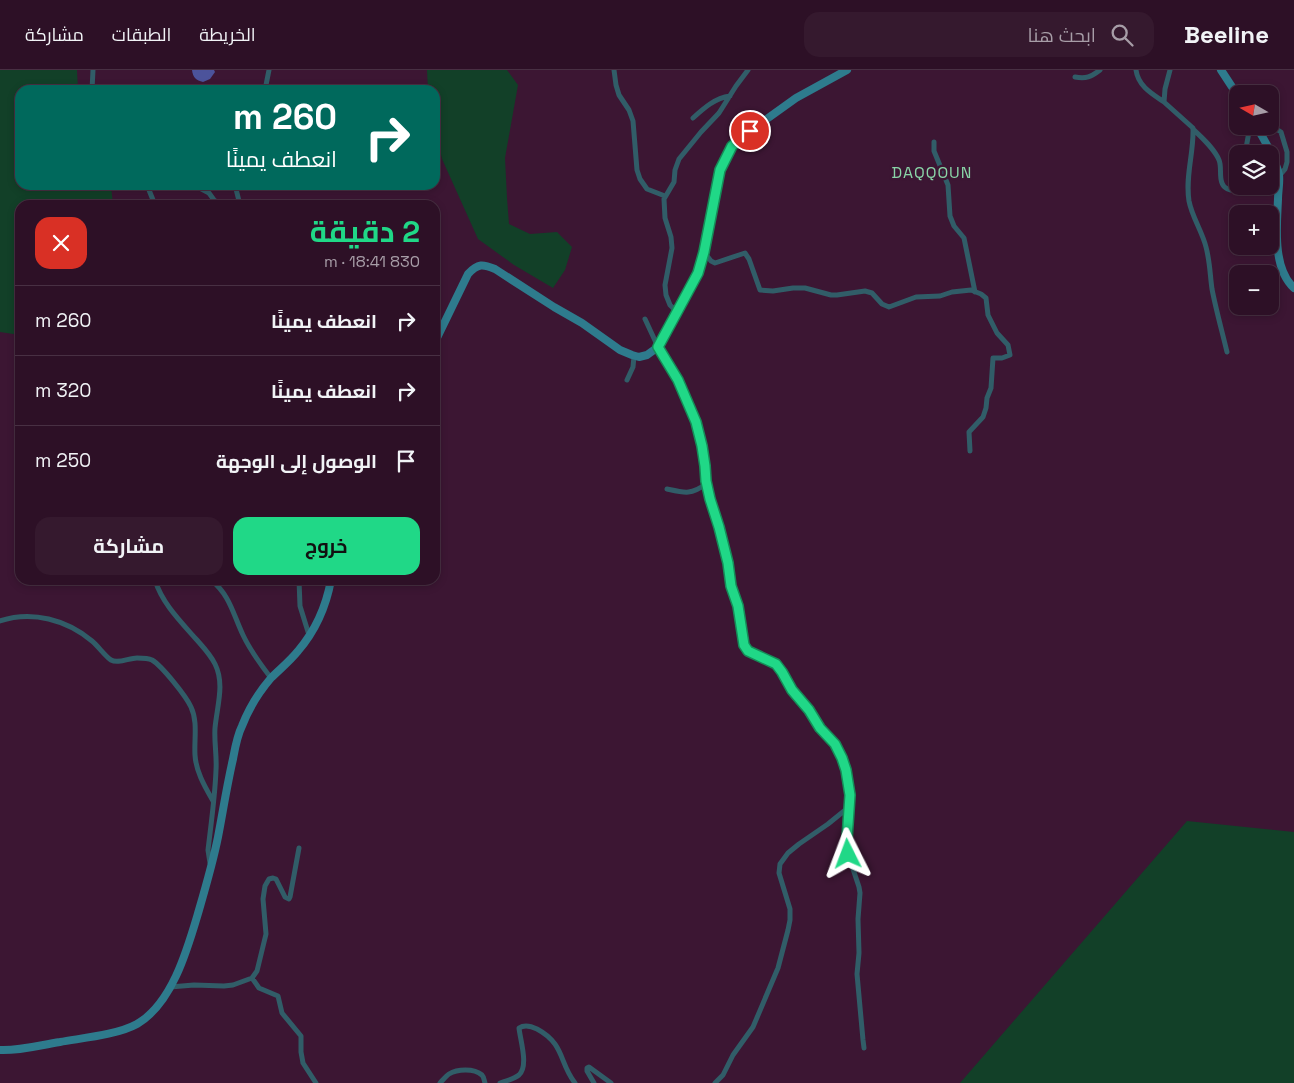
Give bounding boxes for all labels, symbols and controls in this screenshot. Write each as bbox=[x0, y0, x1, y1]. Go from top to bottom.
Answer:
search box bbox=[804, 12, 1154, 57]
text: Beeline bbox=[1184, 19, 1269, 50]
icon: search bbox=[1108, 21, 1136, 49]
text: مشاركة bbox=[25, 23, 84, 46]
text: الطبقات bbox=[112, 23, 171, 46]
text: الخريطة bbox=[199, 23, 256, 46]
text: ابحث هنا bbox=[1028, 23, 1096, 48]
north arrow bbox=[1229, 85, 1279, 135]
map controls bbox=[1229, 85, 1279, 315]
text: 260 m bbox=[233, 95, 337, 139]
icon: right bbox=[355, 105, 420, 170]
pin bbox=[729, 110, 771, 152]
icon: arrive bbox=[736, 117, 764, 145]
text: انعطف يمينًا bbox=[226, 145, 337, 173]
button: layers bbox=[1229, 145, 1279, 195]
district label: DAQQOUN bbox=[892, 162, 972, 183]
button: + bbox=[1229, 205, 1279, 255]
text: 2 دقيقة bbox=[310, 212, 420, 251]
button: close bbox=[35, 217, 87, 269]
text: 830 m · 18:41 bbox=[324, 251, 420, 272]
button: − bbox=[1229, 265, 1279, 315]
icon: right bbox=[392, 307, 420, 335]
text: 260 m bbox=[35, 308, 92, 333]
text: انعطف يمينًا bbox=[271, 309, 377, 334]
icon: right bbox=[392, 377, 420, 405]
text: 320 m bbox=[35, 378, 91, 403]
text: انعطف يمينًا bbox=[271, 379, 377, 404]
icon: arrive bbox=[392, 447, 420, 475]
text: 250 m bbox=[35, 448, 91, 473]
text: الوصول إلى الوجهة bbox=[216, 449, 377, 474]
button: مشاركة bbox=[35, 517, 223, 575]
button: خروج bbox=[233, 517, 420, 575]
position arrow bbox=[821, 827, 873, 879]

